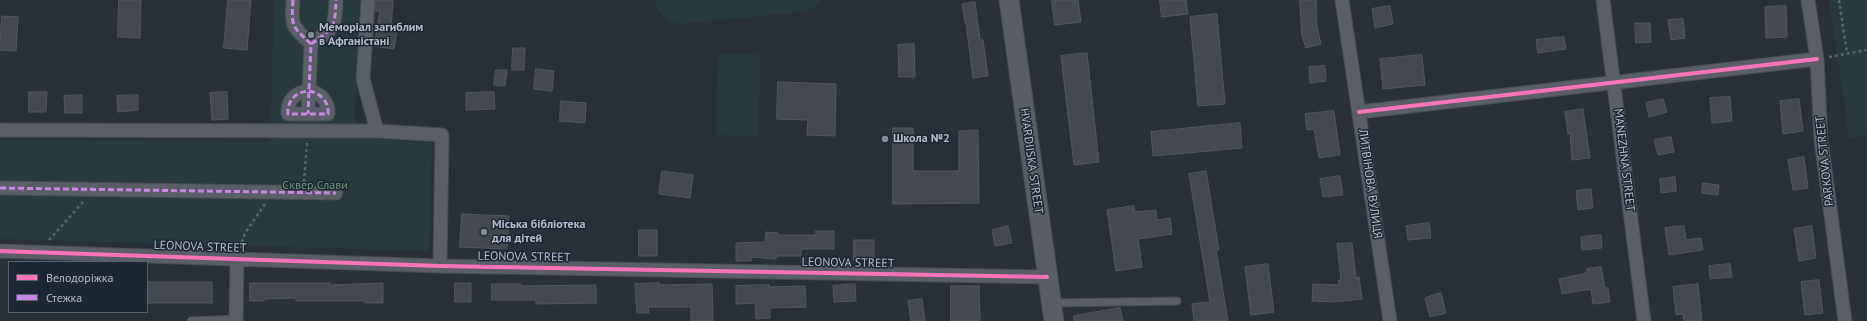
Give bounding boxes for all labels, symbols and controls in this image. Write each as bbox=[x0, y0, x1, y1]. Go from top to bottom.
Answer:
place label: Меморіал загиблим в Афганістані bbox=[319, 21, 423, 49]
marker: Меморіал загиблим в Афганістані bbox=[306, 30, 316, 40]
street label: HVARDIISKA STREET bbox=[1016, 107, 1046, 215]
street label: MANEZHNA STREET bbox=[1611, 108, 1637, 212]
street label: PARKOVA STREET bbox=[1813, 115, 1837, 207]
street label: ЛИТВІНОВА ВУЛИЦЯ bbox=[1355, 128, 1385, 240]
place label: Школа №2 bbox=[893, 132, 950, 146]
marker: Школа №2 bbox=[880, 134, 890, 144]
park label: Сквер Слави bbox=[282, 179, 348, 193]
place label: Міська бібліотека для дітей bbox=[492, 218, 585, 246]
marker: Міська бібліотека для дітей bbox=[479, 227, 489, 237]
street label: LEONOVA STREET bbox=[153, 238, 247, 256]
street label: LEONOVA STREET bbox=[477, 249, 571, 265]
street label: LEONOVA STREET bbox=[801, 255, 895, 271]
legend bbox=[8, 261, 148, 313]
text: Велодоріжка bbox=[46, 270, 113, 285]
text: Стежка bbox=[46, 290, 82, 305]

